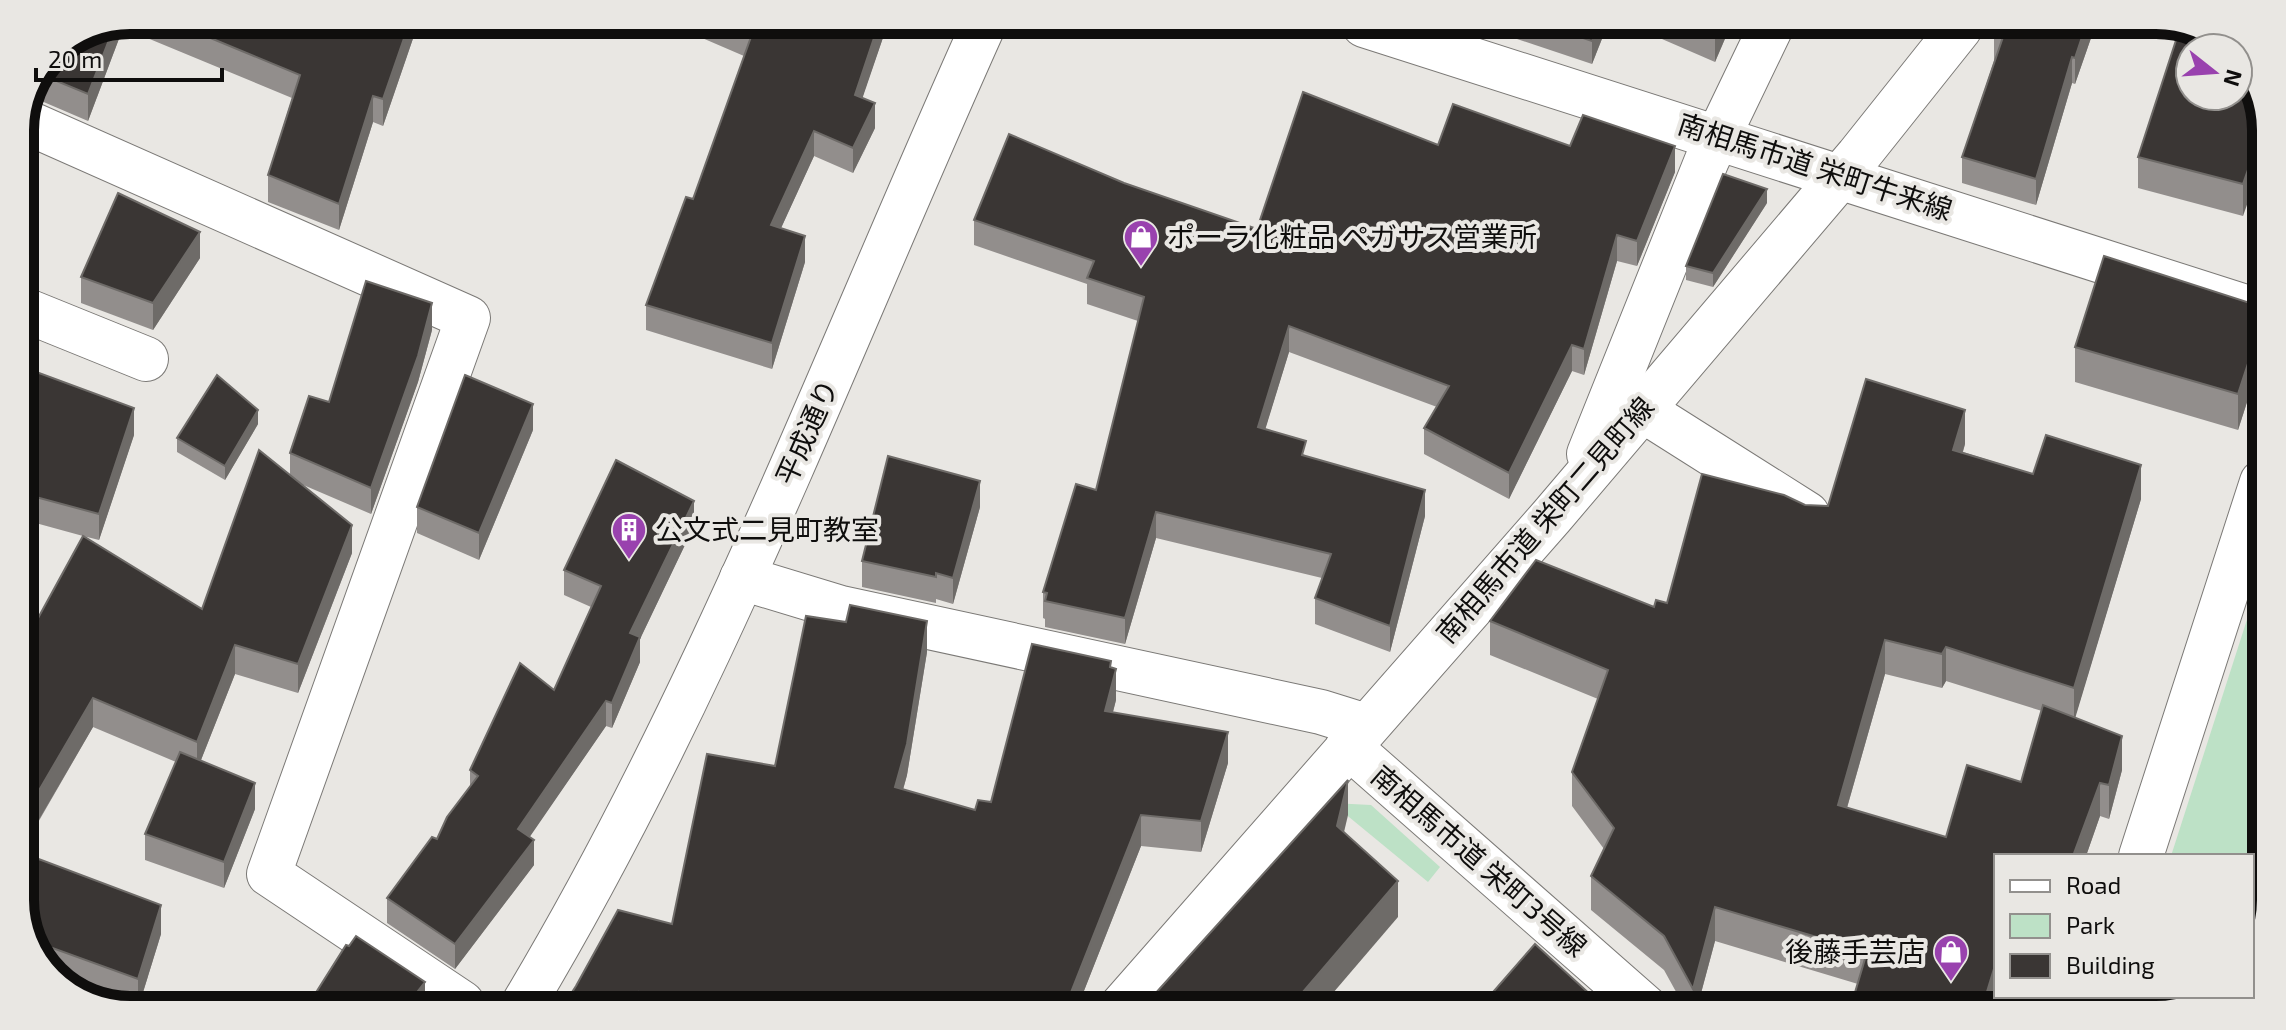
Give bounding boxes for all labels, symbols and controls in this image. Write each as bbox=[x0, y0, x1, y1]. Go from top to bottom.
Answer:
scale bar bbox=[36, 32, 222, 82]
north arrow bbox=[2174, 32, 2254, 112]
text: 20 m bbox=[48, 44, 102, 73]
text: N bbox=[2219, 67, 2249, 90]
street label: 南相馬市道 栄町牛来線 bbox=[1674, 106, 1957, 226]
shop icon: ポーラ化粧品 ペガサス営業所 bbox=[1122, 218, 1160, 268]
place label: ポーラ化粧品 ペガサス営業所 bbox=[1167, 219, 1537, 253]
street label: 平成通り bbox=[768, 374, 844, 490]
street label: 南相馬市道 栄町二見町線 bbox=[1428, 390, 1660, 649]
building icon: 公文式二見町教室 bbox=[610, 511, 648, 561]
place label: 公文式二見町教室 bbox=[655, 512, 879, 546]
street label: 南相馬市道 栄町3号線 bbox=[1365, 758, 1594, 963]
legend bbox=[1994, 854, 2254, 998]
text: Road bbox=[2066, 870, 2121, 899]
text: Park bbox=[2066, 910, 2115, 939]
shop icon: 後藤手芸店 bbox=[1932, 933, 1970, 983]
place label: 後藤手芸店 bbox=[1785, 934, 1925, 968]
text: Building bbox=[2066, 950, 2155, 979]

